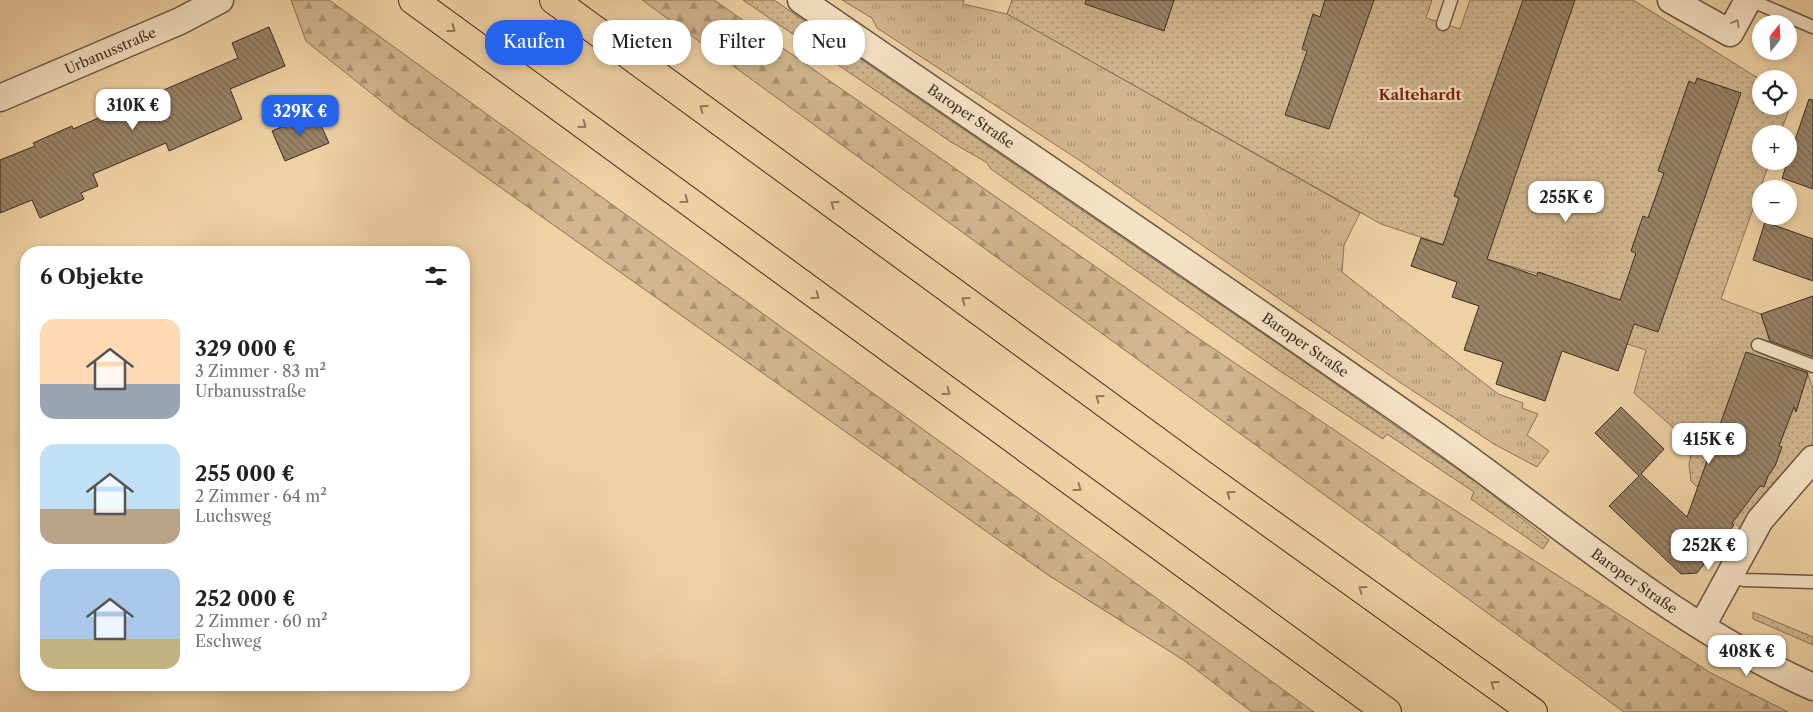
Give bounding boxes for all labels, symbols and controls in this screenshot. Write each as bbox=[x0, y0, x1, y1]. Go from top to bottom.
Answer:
north arrow bbox=[1752, 15, 1798, 60]
map controls bbox=[1752, 15, 1797, 225]
one-way arrow bbox=[1729, 19, 1739, 28]
chip: Kaufen bbox=[485, 20, 583, 65]
chip: Mieten bbox=[593, 20, 691, 65]
chip: Filter bbox=[701, 20, 783, 65]
chip: Neu bbox=[793, 20, 865, 65]
street label: Urbanusstraße bbox=[62, 23, 159, 78]
one-way arrow bbox=[446, 23, 456, 32]
button: locate bbox=[1752, 70, 1797, 115]
street label: Baroper Straße bbox=[924, 80, 1018, 152]
district label: Kaltehardt bbox=[1378, 85, 1462, 104]
pin: 310K € bbox=[92, 88, 174, 131]
pin: 329K € bbox=[259, 94, 341, 137]
text: 310K € bbox=[107, 95, 159, 115]
text: 329K € bbox=[273, 101, 327, 121]
one-way arrow bbox=[699, 105, 708, 114]
one-way arrow bbox=[577, 120, 586, 128]
button: + bbox=[1752, 125, 1797, 170]
pin: 255K € bbox=[1525, 180, 1607, 223]
button: − bbox=[1752, 180, 1797, 225]
text: 255K € bbox=[1539, 187, 1593, 207]
one-way arrow bbox=[679, 194, 689, 203]
one-way arrow bbox=[830, 201, 840, 210]
icon: filters bbox=[422, 262, 450, 290]
text: 6 Objekte bbox=[40, 264, 144, 289]
one-way arrow bbox=[810, 290, 820, 299]
one-way arrow bbox=[961, 297, 971, 306]
street label: Baroper Straße bbox=[1258, 309, 1352, 381]
text: 329 000 € bbox=[195, 336, 296, 361]
icon: home bbox=[80, 339, 140, 399]
text: 3 Zimmer · 83 m² bbox=[195, 361, 326, 381]
text: Urbanusstraße bbox=[195, 381, 306, 401]
one-way arrow bbox=[941, 386, 951, 395]
one-way arrow bbox=[1095, 395, 1105, 404]
pin: 415K € bbox=[1668, 422, 1750, 465]
text: 415K € bbox=[1683, 429, 1735, 449]
text: 255 000 € bbox=[195, 461, 295, 486]
icon: home bbox=[80, 464, 140, 524]
one-way arrow bbox=[1072, 482, 1082, 491]
text: 2 Zimmer · 64 m² bbox=[195, 486, 327, 506]
one-way arrow bbox=[1226, 491, 1236, 500]
text: Luchsweg bbox=[195, 506, 271, 526]
pin: 252K € bbox=[1668, 528, 1750, 571]
text: 252K € bbox=[1682, 535, 1736, 555]
street label: Baroper Straße bbox=[1588, 544, 1681, 618]
text: 252 000 € bbox=[195, 586, 295, 611]
one-way arrow bbox=[1359, 586, 1368, 594]
icon: home bbox=[80, 589, 140, 649]
text: 2 Zimmer · 60 m² bbox=[195, 611, 328, 631]
text: Eschweg bbox=[195, 631, 261, 651]
pin: 408K € bbox=[1706, 634, 1788, 677]
text: 408K € bbox=[1719, 641, 1775, 661]
one-way arrow bbox=[1491, 681, 1500, 689]

